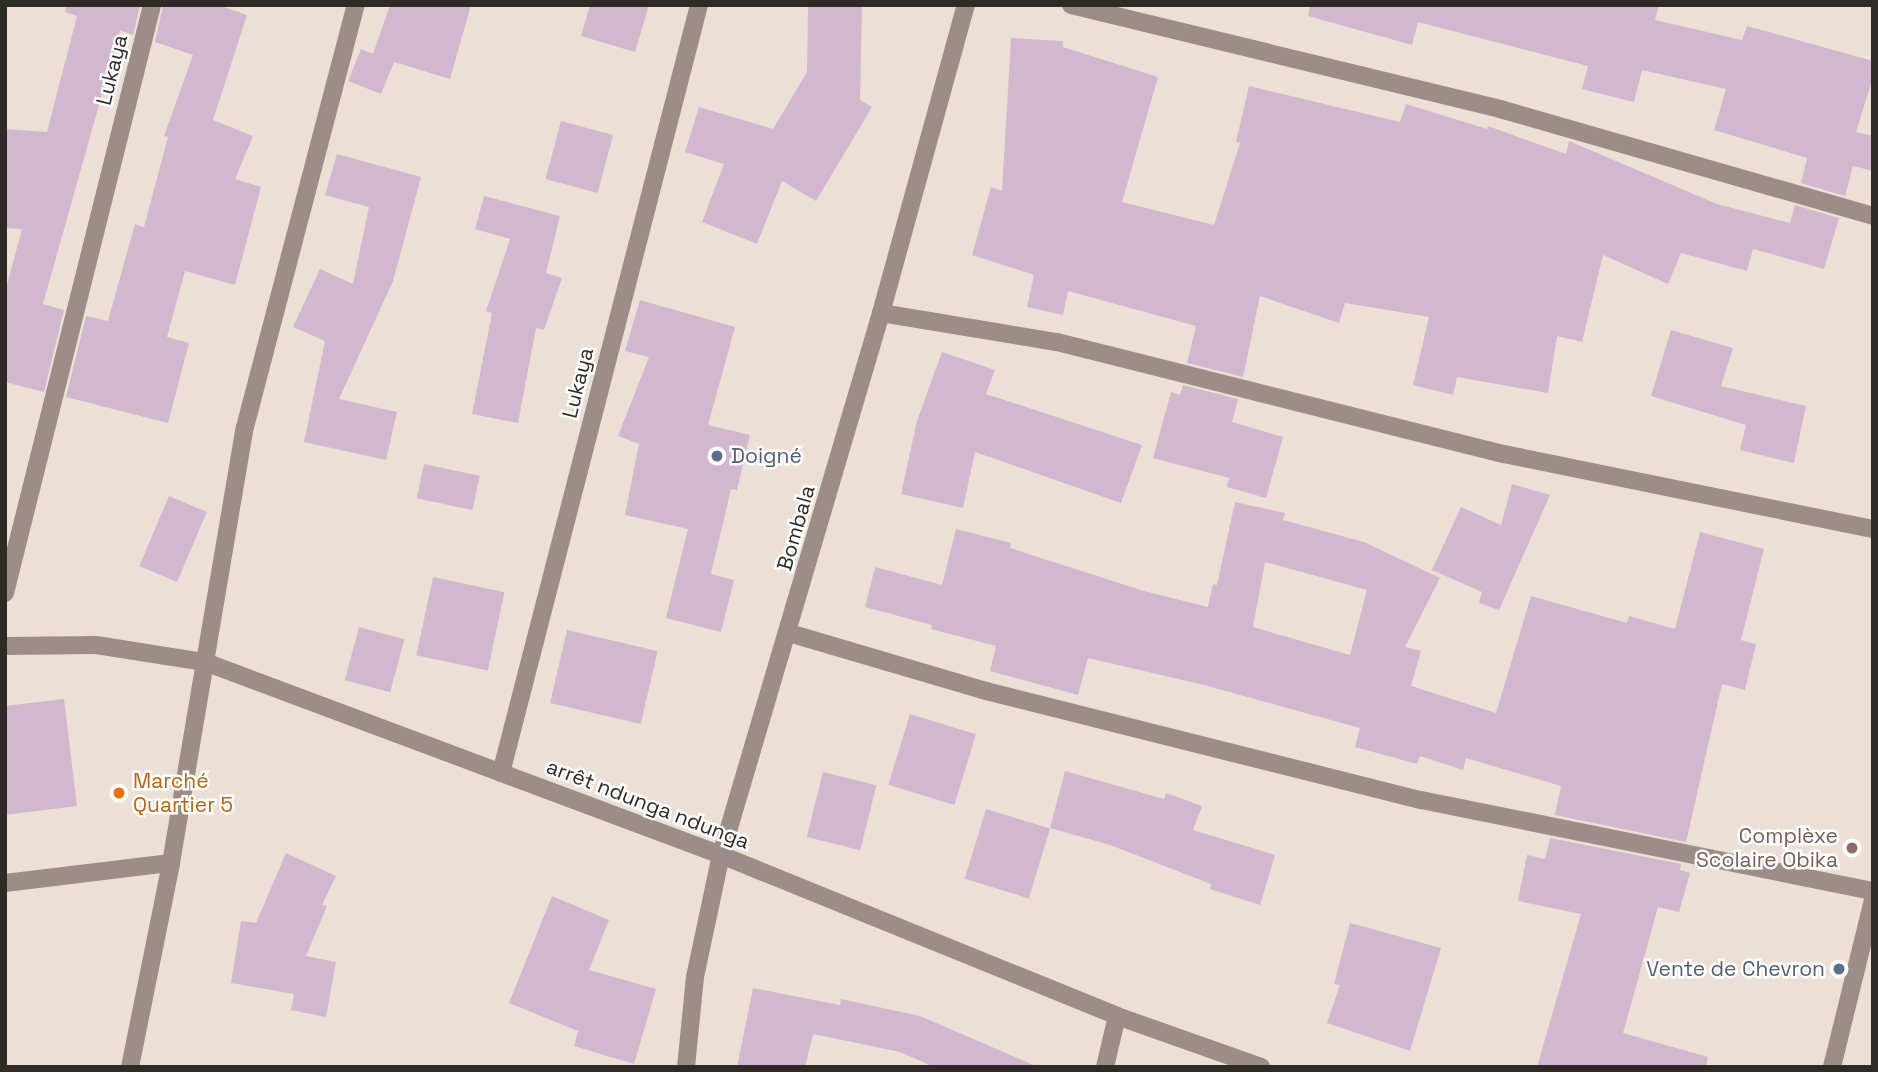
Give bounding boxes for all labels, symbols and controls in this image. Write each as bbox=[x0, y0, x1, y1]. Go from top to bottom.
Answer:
street label: Lukaya bbox=[91, 32, 133, 108]
street label: Lukaya bbox=[557, 345, 599, 421]
place label: Doigné bbox=[731, 443, 802, 469]
marker: Doigné bbox=[709, 448, 725, 464]
street label: Bombala bbox=[772, 482, 820, 574]
street label: arrêt ndunga ndunga bbox=[543, 754, 753, 854]
place label: Marché Quartier 5 bbox=[133, 768, 233, 818]
marker: Marché Quartier 5 bbox=[111, 785, 127, 801]
place label: Complèxe Scolaire Obika bbox=[1696, 823, 1838, 873]
marker: Complèxe Scolaire Obika bbox=[1844, 840, 1860, 856]
place label: Vente de Chevron bbox=[1646, 956, 1825, 982]
marker: Vente de Chevron bbox=[1831, 961, 1847, 977]

